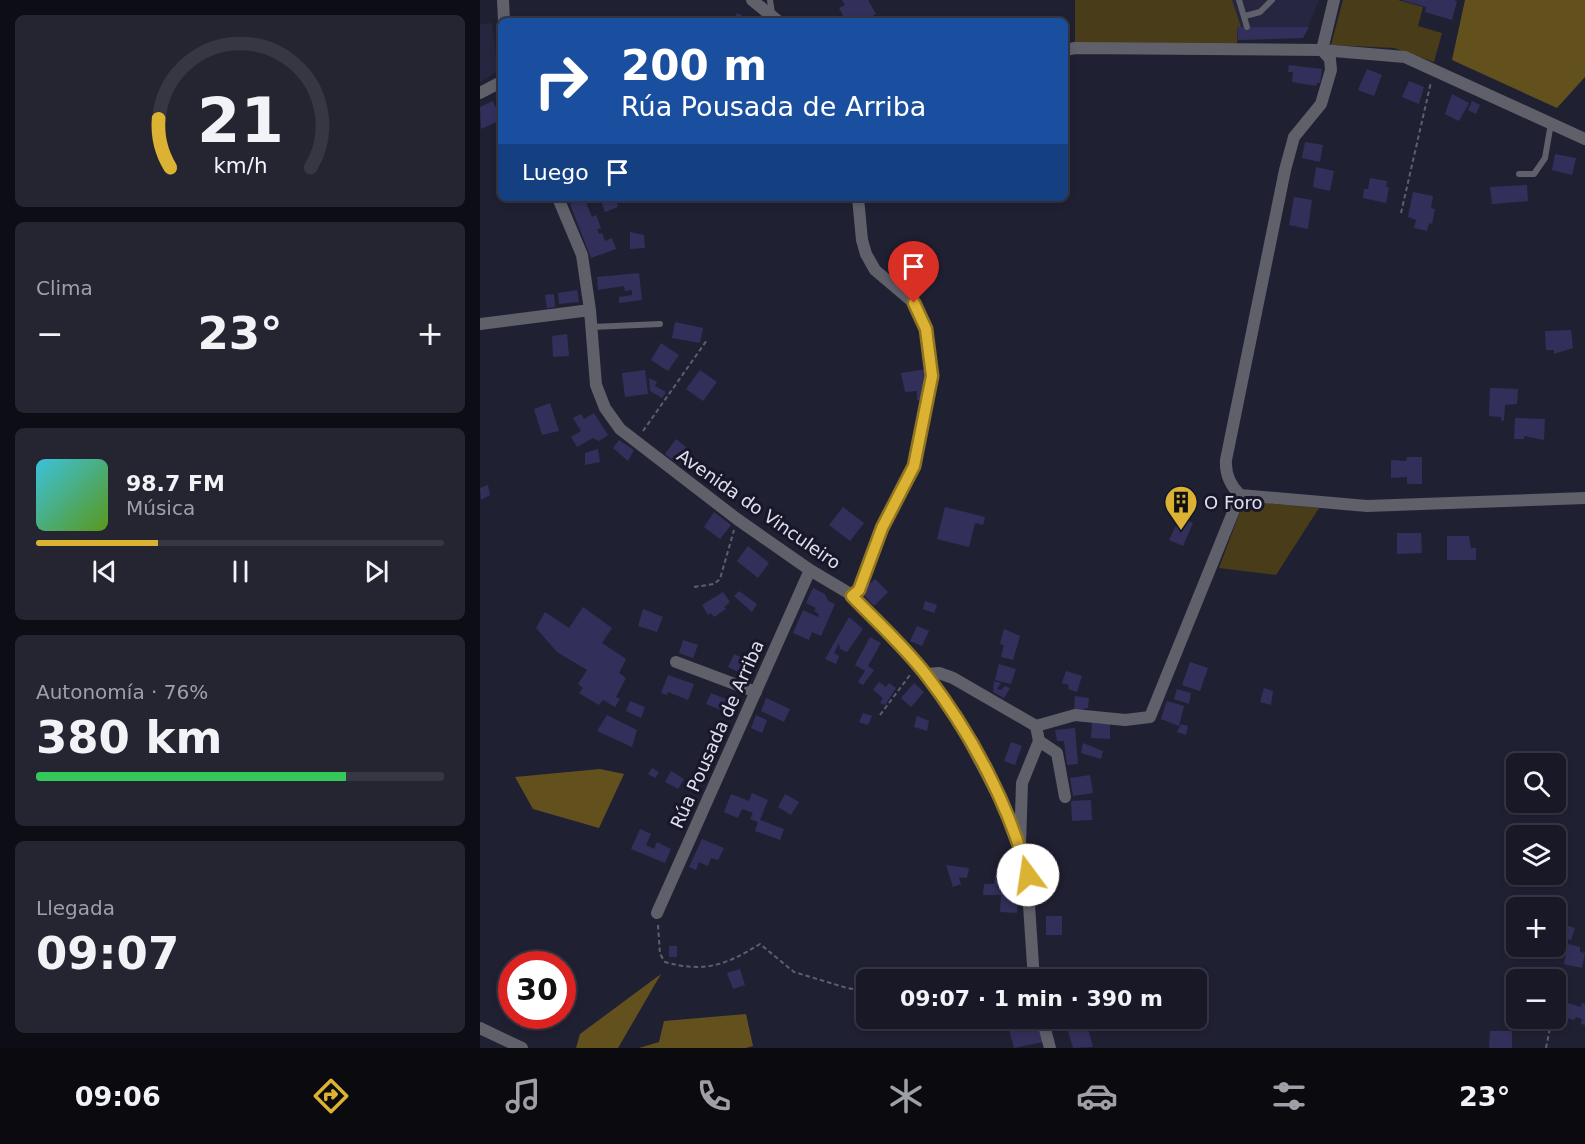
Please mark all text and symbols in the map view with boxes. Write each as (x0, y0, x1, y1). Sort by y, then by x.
text: 200 m (621, 41, 767, 90)
icon: right (522, 42, 600, 120)
text: 21 (197, 84, 283, 157)
text: Rúa Pousada de Arriba (621, 91, 926, 122)
text: km/h (213, 153, 267, 178)
icon: arrive (601, 156, 634, 189)
text: Luego (522, 160, 589, 185)
pin (888, 241, 939, 303)
icon: arrive (897, 250, 930, 283)
text: Clima (36, 276, 93, 300)
text: 23° (197, 307, 283, 360)
text: − (36, 314, 64, 353)
text: + (416, 314, 444, 353)
street label: Avenida do Vinculeiro (673, 445, 845, 573)
text: 98.7 FM (126, 471, 225, 496)
building icon: O Foro (1163, 484, 1199, 531)
place label: O Foro (1204, 492, 1263, 513)
text: Música (126, 496, 195, 520)
icon: previous (88, 555, 121, 588)
icon: pause (224, 555, 257, 588)
icon: next (360, 555, 393, 588)
street label: Rúa Pousada de Arriba (666, 637, 768, 831)
text: Autonomía · 76% (36, 680, 208, 704)
text: 380 km (36, 711, 222, 764)
map controls (1506, 753, 1566, 1029)
button: search (1506, 753, 1566, 813)
button: layers (1506, 825, 1566, 885)
position arrow (996, 843, 1060, 907)
text: Llegada (36, 896, 115, 920)
button: + (1506, 897, 1566, 957)
text: 09:07 (36, 927, 179, 980)
speed limit sign: 30 (498, 951, 576, 1029)
button: − (1506, 969, 1566, 1029)
text: 09:07 · 1 min · 390 m (900, 986, 1163, 1011)
icon: directions (310, 1075, 352, 1117)
icon: music (502, 1075, 544, 1117)
icon: phone (693, 1075, 735, 1117)
icon: climate (885, 1075, 927, 1117)
icon: car (1076, 1075, 1118, 1117)
icon: filters (1268, 1075, 1310, 1117)
text: 09:06 (75, 1081, 161, 1112)
text: 23° (1459, 1081, 1510, 1112)

